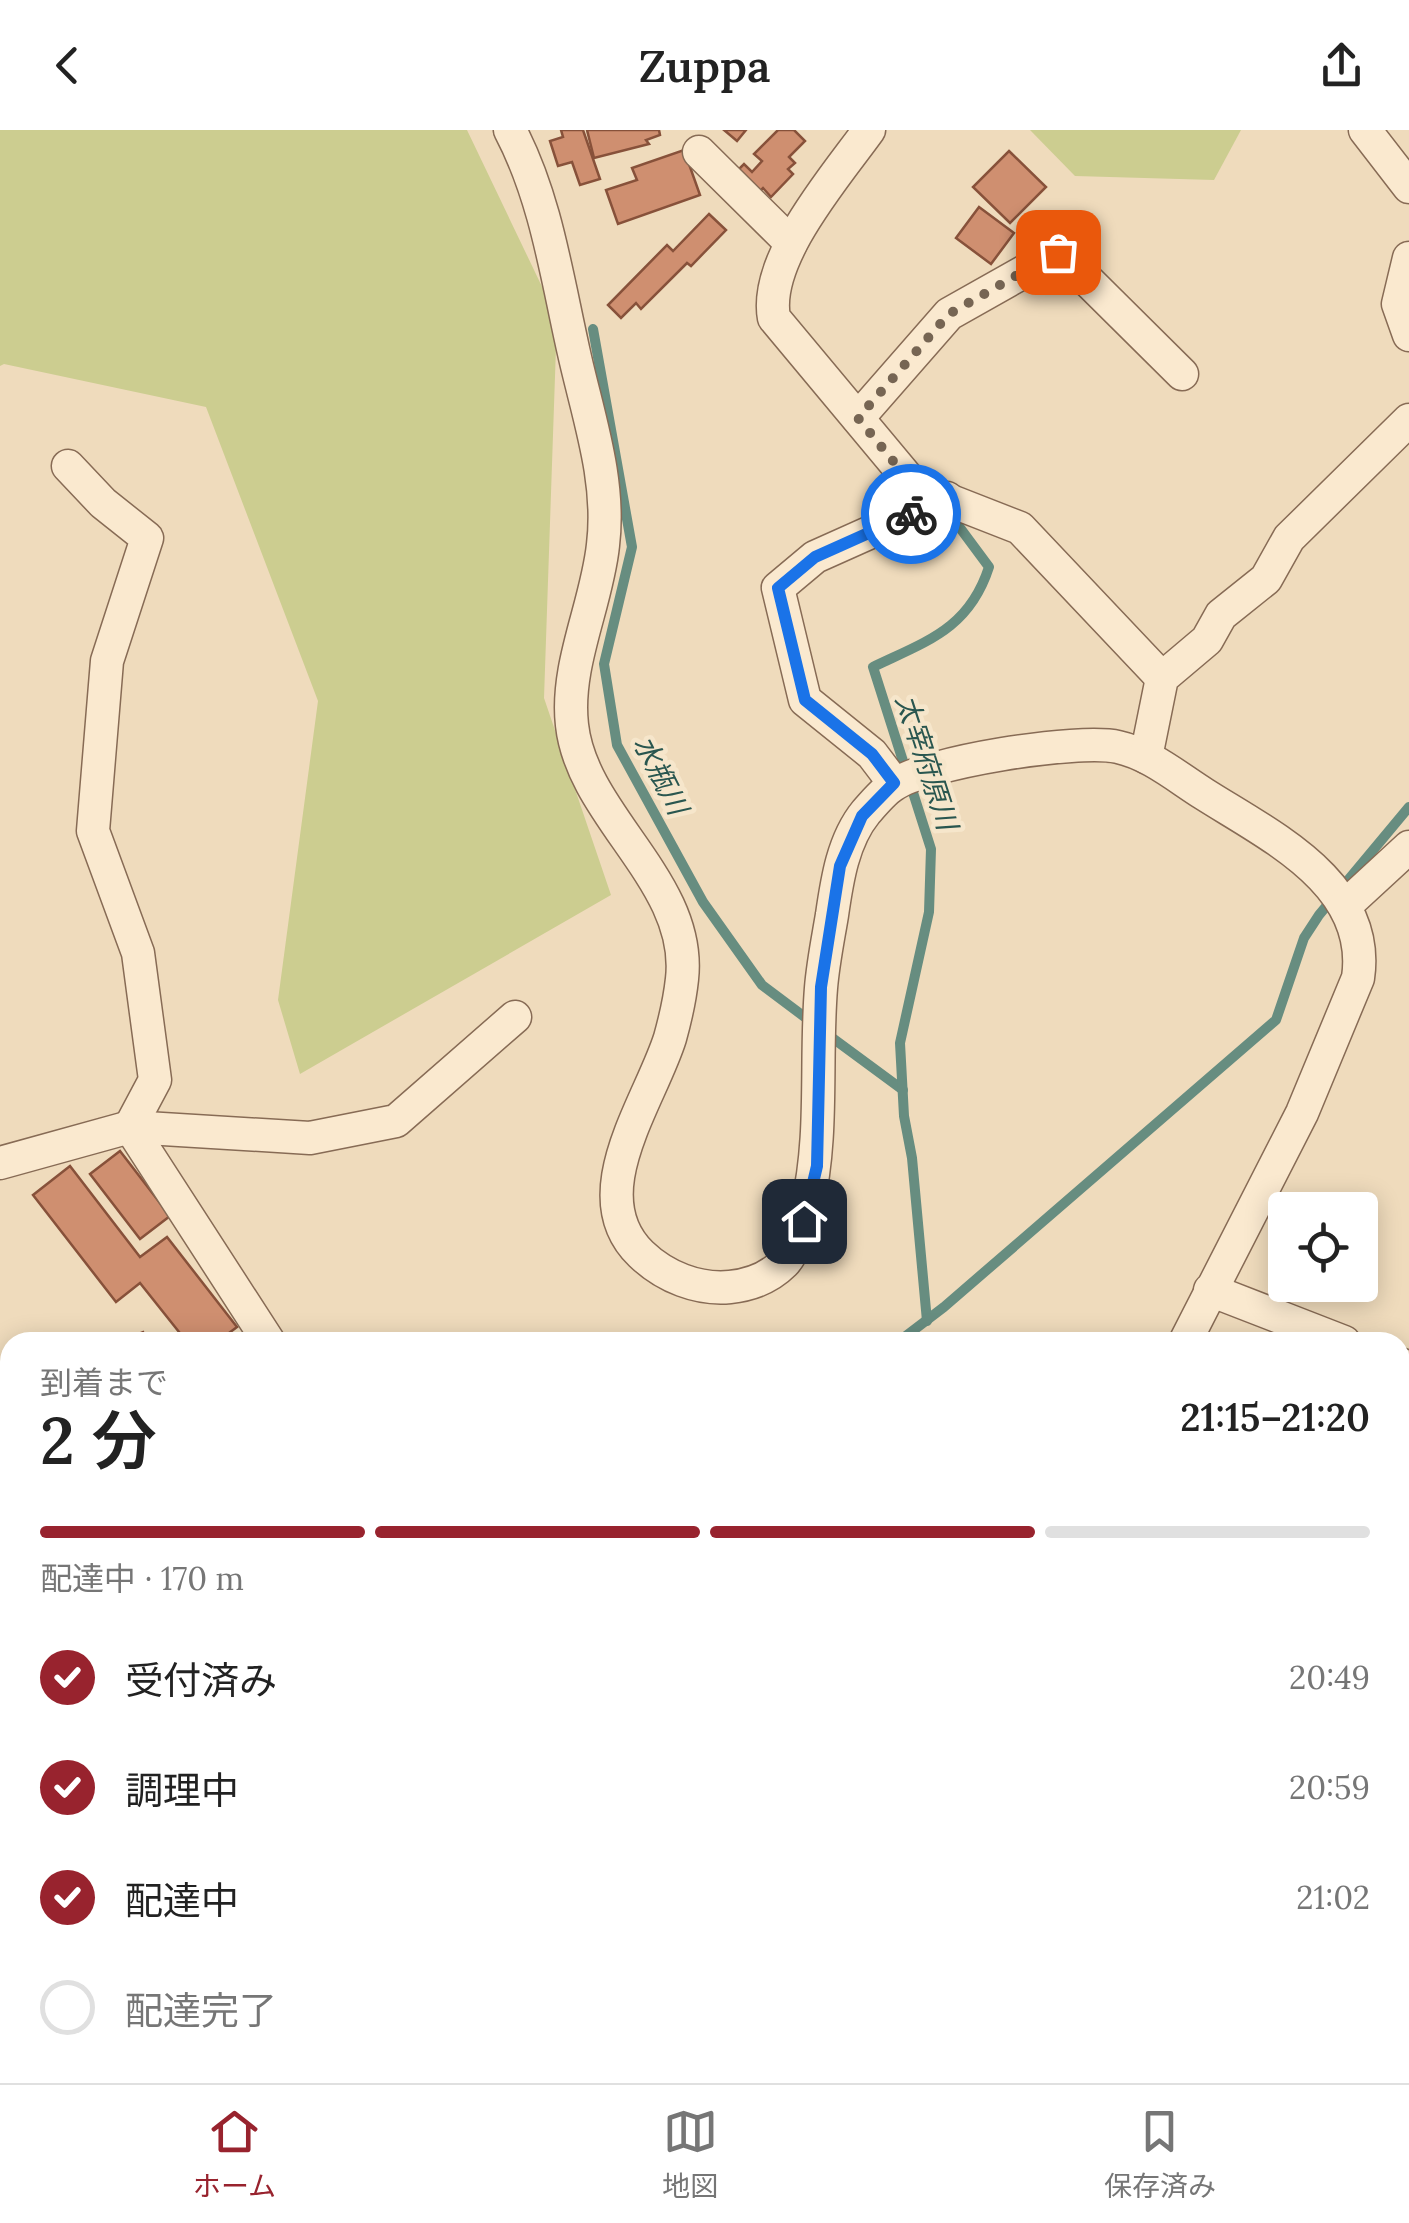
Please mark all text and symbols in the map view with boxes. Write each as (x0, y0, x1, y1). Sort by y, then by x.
text: Zuppa (639, 37, 770, 94)
icon: back (40, 38, 95, 93)
icon: share (1314, 38, 1369, 93)
pin (1016, 210, 1101, 295)
icon: bag (1031, 225, 1086, 280)
courier (861, 464, 961, 564)
icon: bike (884, 487, 939, 542)
water label: 太宰府原川 (888, 690, 967, 837)
water label: 水瓶川 (626, 729, 697, 823)
pin (762, 1179, 847, 1264)
map controls (1268, 1192, 1378, 1302)
button: locate (1268, 1192, 1378, 1302)
icon: home (777, 1194, 832, 1249)
text: 到着まで (40, 1362, 168, 1403)
text: 21:15–21:20 (1180, 1393, 1370, 1441)
text: 2 分 (40, 1399, 157, 1482)
text: 配達中 · 170 m (40, 1558, 244, 1599)
icon: check (40, 1650, 95, 1705)
text: 受付済み (125, 1656, 277, 1704)
text: 20:49 (1289, 1657, 1370, 1698)
icon: check (40, 1760, 95, 1815)
text: 調理中 (125, 1766, 239, 1814)
text: 20:59 (1289, 1767, 1370, 1808)
icon: check (40, 1870, 95, 1925)
text: 配達中 (125, 1876, 239, 1924)
text: 21:02 (1296, 1877, 1370, 1918)
text: 配達完了 (125, 1986, 277, 2034)
tab: ホーム (193, 2104, 276, 2204)
tab: 地図 (662, 2104, 718, 2204)
tab: 保存済み (1104, 2104, 1216, 2204)

